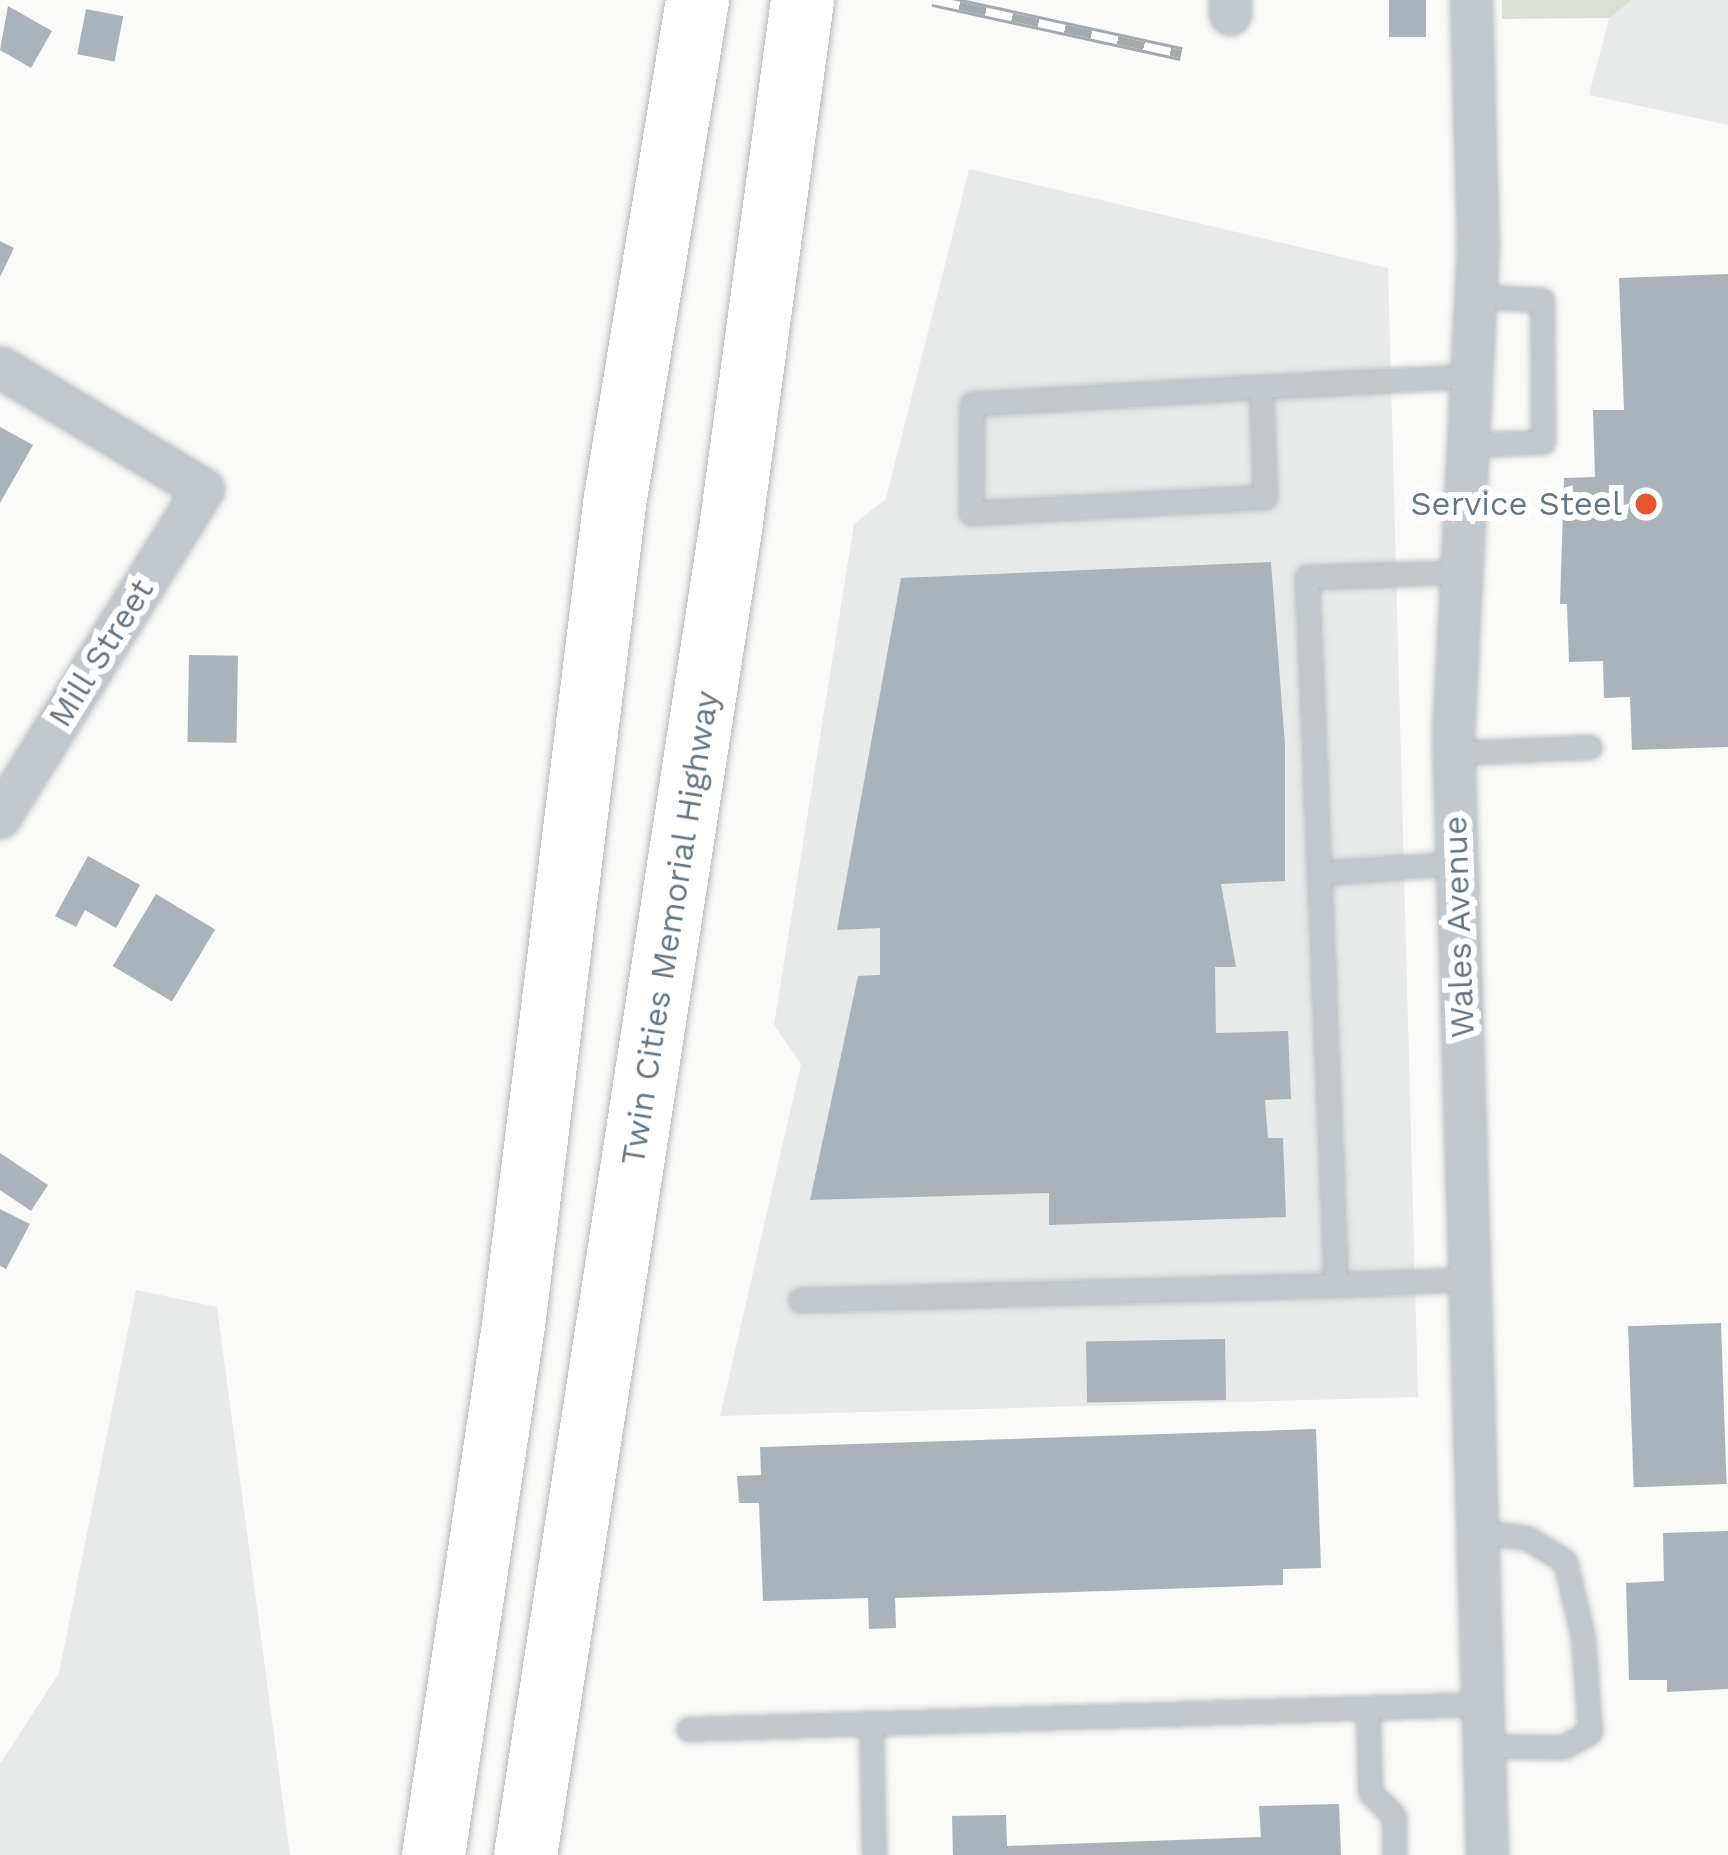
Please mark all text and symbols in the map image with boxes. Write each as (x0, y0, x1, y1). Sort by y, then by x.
place label: Service Steel (1410, 484, 1622, 524)
marker: Service Steel (1633, 491, 1659, 517)
street label: Mill Street (40, 571, 162, 735)
street label: Twin Cities Memorial Highway (613, 687, 727, 1169)
street label: Wales Avenue (1435, 815, 1483, 1039)

